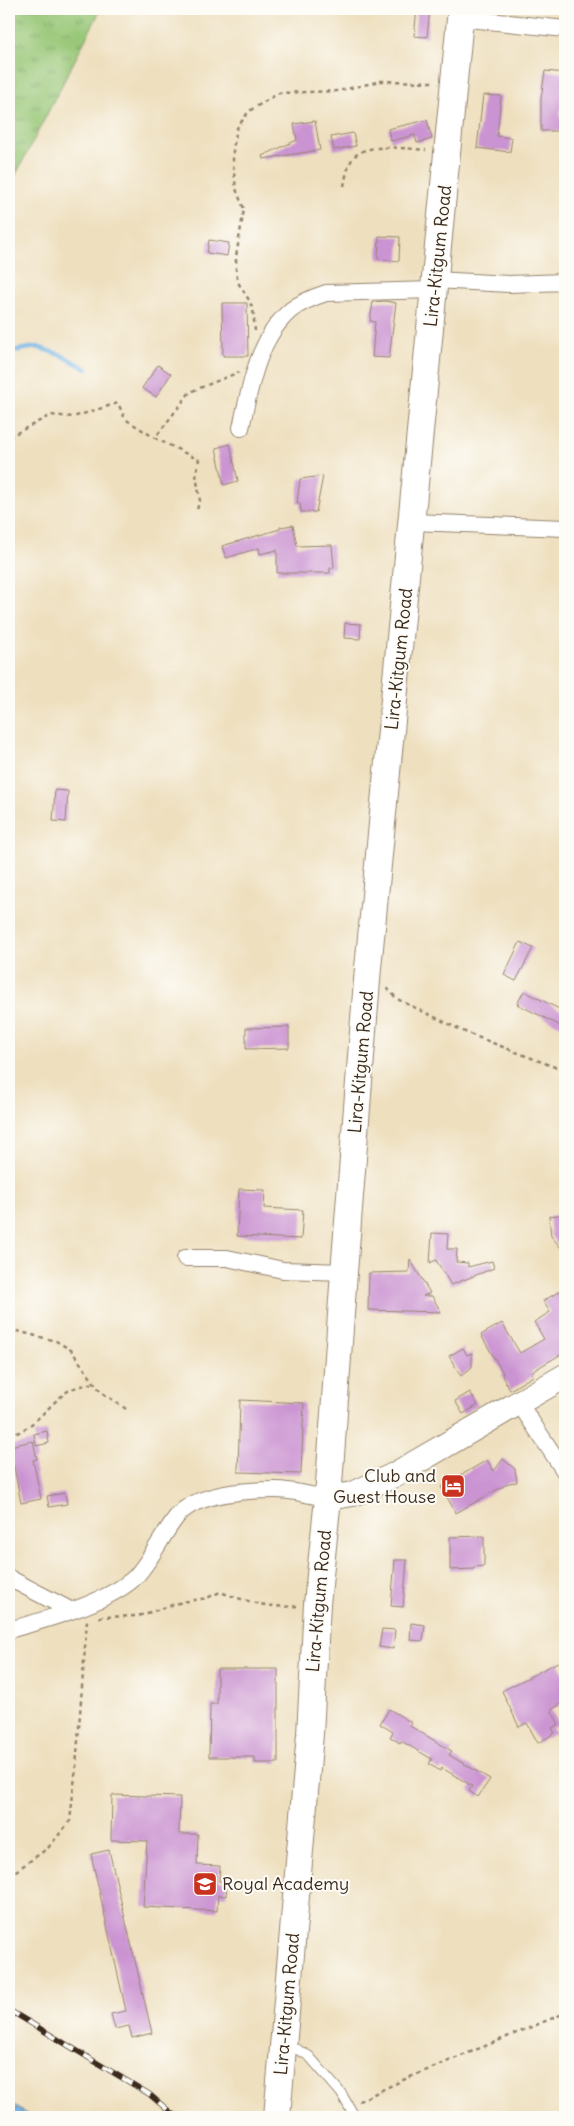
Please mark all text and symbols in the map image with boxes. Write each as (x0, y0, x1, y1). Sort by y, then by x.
street label: Lira-Kitgum Road (419, 183, 456, 328)
street label: Lira-Kitgum Road (380, 586, 417, 731)
street label: Lira-Kitgum Road (343, 989, 378, 1134)
place label: Club and Guest House (333, 1464, 436, 1508)
hotel icon: Club and Guest House (440, 1473, 466, 1499)
street label: Lira-Kitgum Road (301, 1528, 336, 1673)
school or university icon: Royal Academy (192, 1871, 218, 1897)
place label: Royal Academy (222, 1872, 349, 1895)
street label: Lira-Kitgum Road (269, 1931, 304, 2076)

